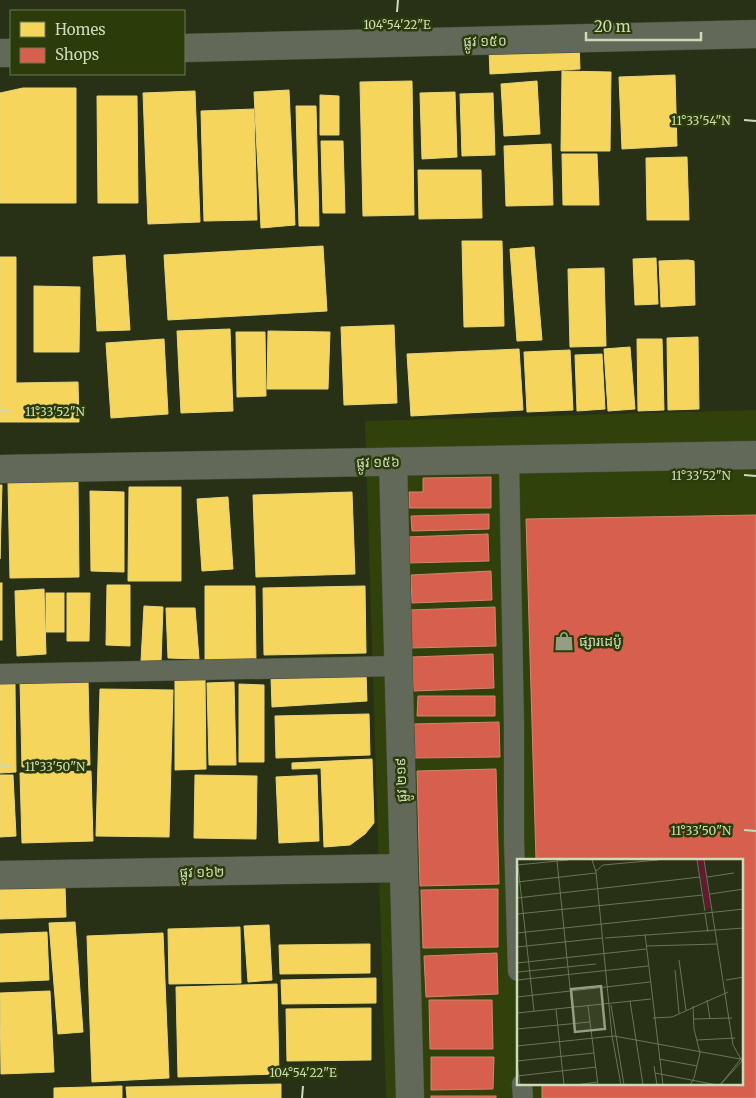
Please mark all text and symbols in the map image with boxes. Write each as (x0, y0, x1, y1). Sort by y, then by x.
legend (10, 10, 185, 75)
scale bar (586, 10, 701, 42)
text: 104°54'22"E (363, 17, 431, 32)
text: 20 m (594, 17, 631, 36)
text: Homes (55, 20, 106, 39)
street label: ផ្លូវ ១៥០ (463, 32, 507, 54)
text: Shops (55, 45, 99, 64)
text: 11°33'54"N (671, 113, 731, 128)
text: 11°33'52"N (25, 404, 86, 419)
street label: ផ្លូវ ១៥៦ (356, 453, 400, 475)
text: 11°33'52"N (671, 468, 732, 483)
shop icon: ផ្សារដេប៉ូ (553, 630, 575, 652)
place label: ផ្សារដេប៉ូ (579, 632, 622, 650)
street label: ផ្លូវ ២១៩ (391, 757, 414, 803)
text: 11°33'50"N (25, 759, 86, 774)
text: 11°33'50"N (671, 823, 732, 838)
inset map (517, 859, 744, 1086)
street label: ផ្លូវ ១៦២ (179, 863, 225, 885)
text: 104°54'22"E (269, 1065, 337, 1080)

